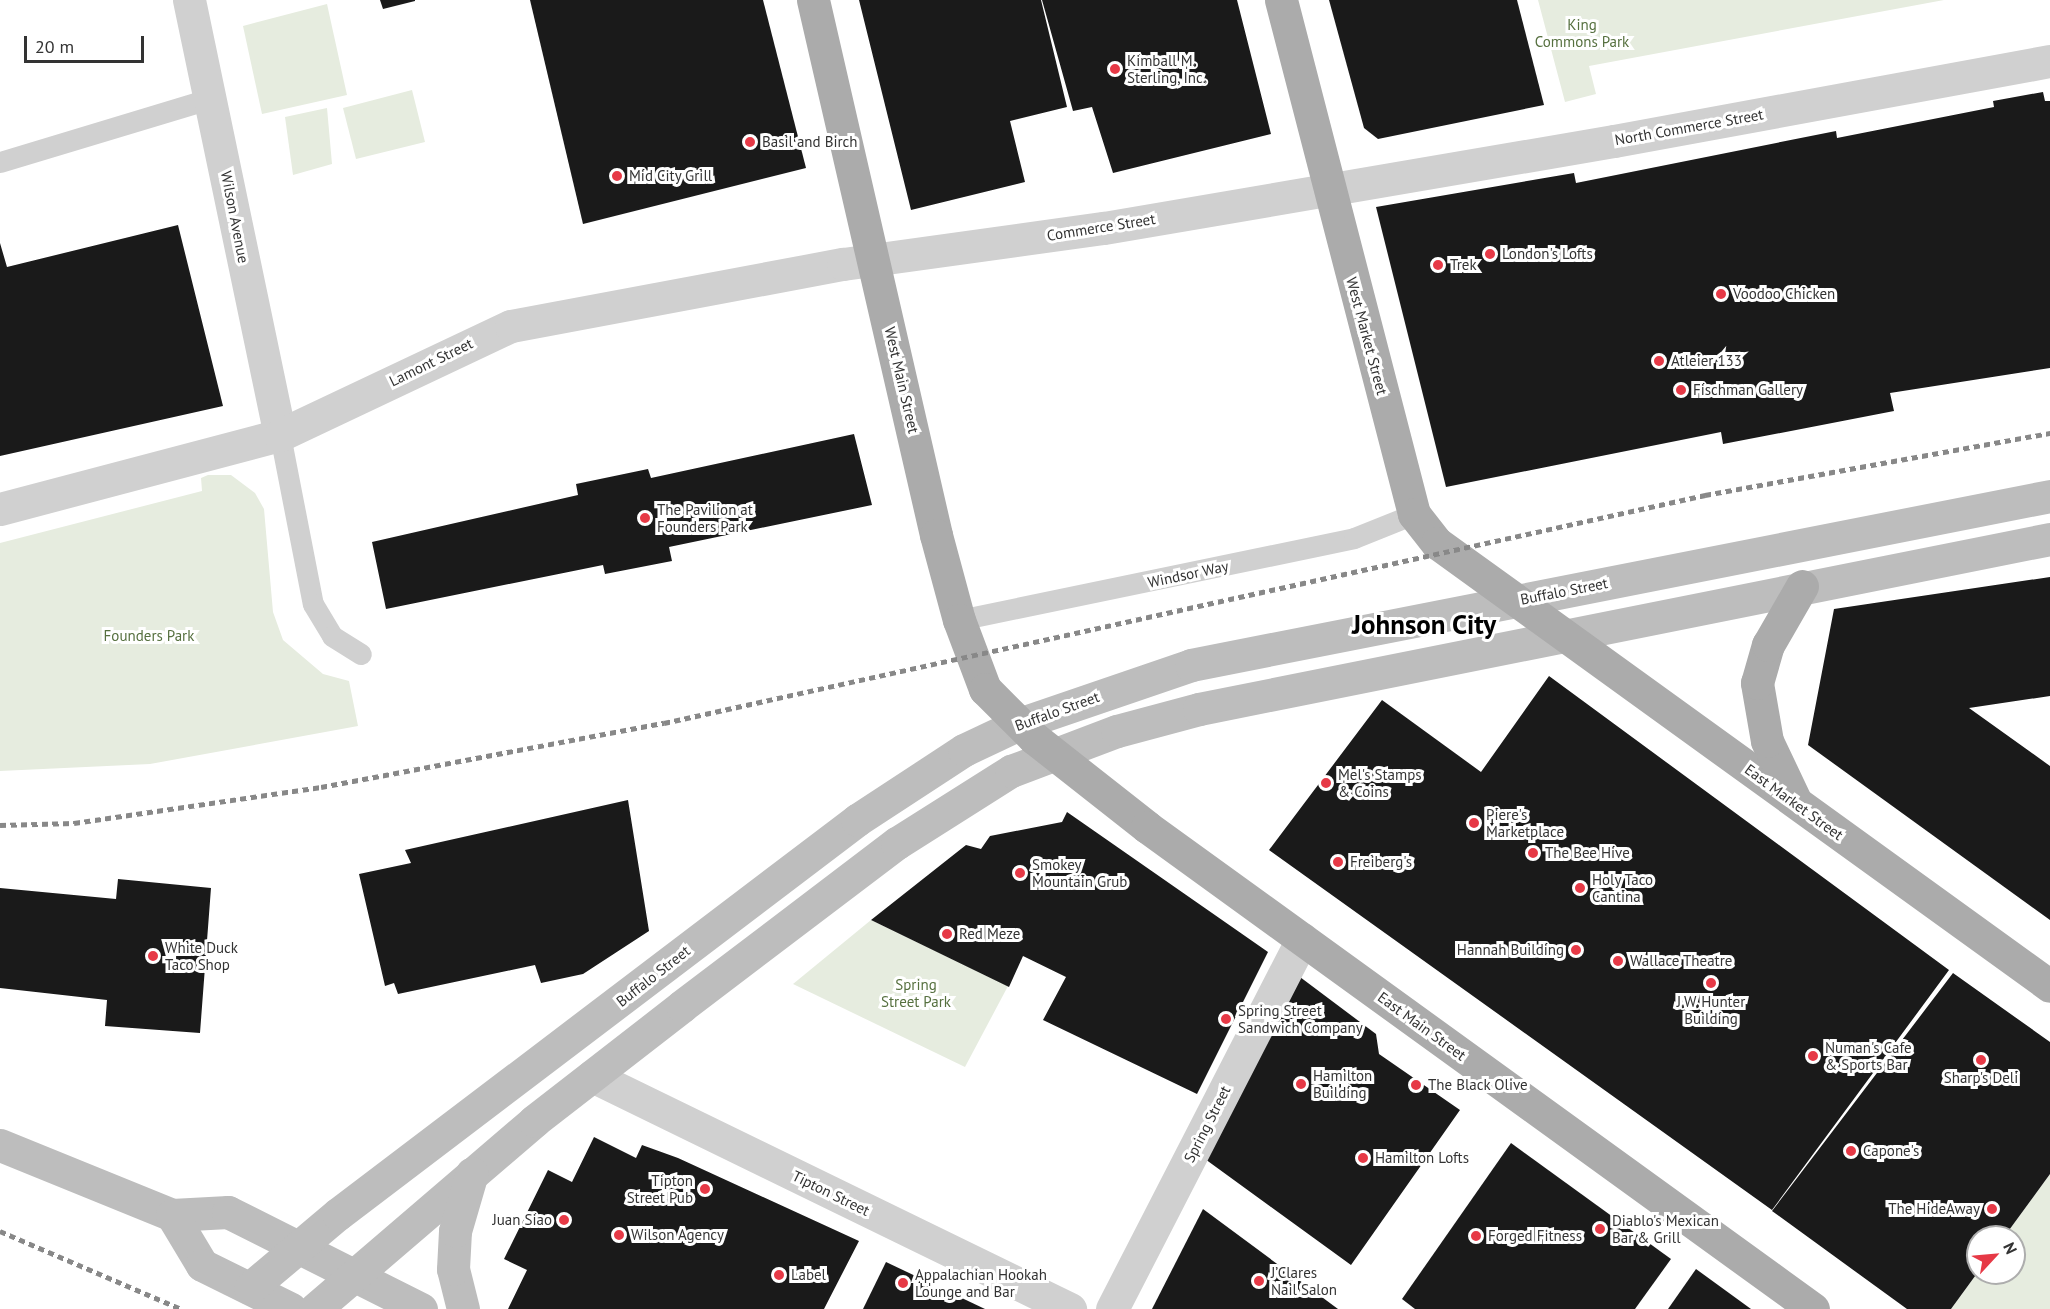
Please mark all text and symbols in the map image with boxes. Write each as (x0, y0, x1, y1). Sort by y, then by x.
park label: King Commons Park (1535, 15, 1629, 50)
scale bar (27, 24, 147, 62)
text: 20 m (35, 35, 74, 58)
place label: Kimball M. Sterling, Inc. (1127, 51, 1207, 86)
marker: Kimball M. Sterling, Inc. (1108, 62, 1122, 76)
street label: North Commerce Street (1613, 105, 1765, 149)
place label: Basil and Birch (762, 133, 857, 151)
marker: Basil and Birch (743, 135, 757, 149)
place label: Mid City Grill (629, 167, 713, 185)
street label: Wilson Avenue (217, 169, 253, 265)
marker: Mid City Grill (610, 169, 624, 183)
street label: Commerce Street (1046, 210, 1156, 244)
place label: London's Lofts (1502, 245, 1593, 263)
marker: London's Lofts (1483, 247, 1497, 261)
place label: Trek (1450, 256, 1477, 274)
marker: Trek (1431, 258, 1445, 272)
street label: West Market Street (1343, 275, 1391, 397)
place label: Voodoo Chicken (1733, 285, 1835, 303)
marker: Voodoo Chicken (1714, 287, 1728, 301)
street label: West Main Street (881, 325, 923, 435)
street label: Lamont Street (386, 334, 476, 390)
place label: Atleier 133 (1671, 352, 1742, 370)
marker: Atleier 133 (1652, 354, 1666, 368)
place label: Fischman Gallery (1693, 381, 1803, 399)
marker: Fischman Gallery (1674, 383, 1688, 397)
place label: The Pavilion at Founders Park (657, 500, 753, 535)
marker: The Pavilion at Founders Park (638, 511, 652, 525)
street label: Windsor Way (1146, 557, 1230, 591)
street label: Buffalo Street (1519, 574, 1609, 608)
district label: Johnson City (1352, 609, 1496, 641)
park label: Founders Park (104, 627, 194, 645)
street label: Buffalo Street (1012, 687, 1102, 735)
street label: East Market Street (1741, 760, 1847, 844)
place label: Mel's Stamps & Coins (1338, 765, 1422, 800)
marker: Mel's Stamps & Coins (1319, 776, 1333, 790)
place label: Piere's Marketplace (1486, 805, 1564, 840)
marker: Piere's Marketplace (1467, 816, 1481, 830)
place label: The Bee Hive (1545, 844, 1630, 862)
marker: The Bee Hive (1526, 846, 1540, 860)
place label: Freiberg's (1350, 853, 1412, 871)
place label: Smokey Mountain Grub (1032, 855, 1127, 890)
marker: Freiberg's (1331, 855, 1345, 869)
marker: Smokey Mountain Grub (1013, 866, 1027, 880)
place label: Holy Taco Cantina (1592, 870, 1654, 905)
marker: Holy Taco Cantina (1573, 881, 1587, 895)
place label: Red Meze (959, 925, 1020, 943)
marker: Red Meze (940, 927, 954, 941)
place label: White Duck Taco Shop (165, 938, 238, 973)
place label: Hannah Building (1457, 941, 1564, 959)
street label: Buffalo Street (613, 942, 693, 1010)
marker: Hannah Building (1569, 943, 1583, 957)
marker: White Duck Taco Shop (146, 949, 160, 963)
place label: Wallace Theatre (1630, 952, 1733, 970)
marker: Wallace Theatre (1611, 954, 1625, 968)
park label: Spring Street Park (881, 975, 951, 1010)
marker: J.W. Hunter Building (1704, 976, 1718, 990)
street label: East Main Street (1374, 988, 1470, 1064)
place label: J.W. Hunter Building (1676, 992, 1746, 1027)
place label: Spring Street Sandwich Company (1238, 1001, 1363, 1036)
marker: Spring Street Sandwich Company (1219, 1012, 1233, 1026)
place label: Numan's Cafe & Sports Bar (1825, 1038, 1912, 1073)
marker: Numan's Cafe & Sports Bar (1806, 1049, 1820, 1063)
marker: Sharp's Deli (1974, 1053, 1988, 1067)
place label: Hamilton Building (1313, 1066, 1372, 1101)
place label: Sharp's Deli (1944, 1069, 2018, 1087)
place label: The Black Olive (1428, 1076, 1528, 1094)
marker: Hamilton Building (1294, 1077, 1308, 1091)
marker: The Black Olive (1409, 1078, 1423, 1092)
street label: Spring Street (1180, 1083, 1234, 1165)
place label: Capone's (1863, 1142, 1919, 1160)
marker: Capone's (1844, 1144, 1858, 1158)
place label: Hamilton Lofts (1375, 1149, 1469, 1167)
marker: Hamilton Lofts (1356, 1151, 1370, 1165)
street label: Tipton Street (789, 1167, 873, 1219)
place label: Tipton Street Pub (627, 1171, 693, 1206)
marker: Tipton Street Pub (698, 1182, 712, 1196)
place label: The HideAway (1888, 1200, 1980, 1218)
marker: The HideAway (1985, 1202, 1999, 1216)
place label: Juan Siao (492, 1211, 552, 1229)
place label: Diablo's Mexican Bar & Grill (1612, 1211, 1719, 1246)
marker: Juan Siao (557, 1213, 571, 1227)
marker: Diablo's Mexican Bar & Grill (1593, 1222, 1607, 1236)
north arrow (1966, 1225, 2026, 1285)
place label: Wilson Agency (631, 1226, 724, 1244)
place label: Forged Fitness (1488, 1227, 1582, 1245)
marker: Wilson Agency (612, 1228, 626, 1242)
marker: Forged Fitness (1469, 1229, 1483, 1243)
text: N (1999, 1239, 2022, 1257)
place label: J’Clares Nail Salon (1271, 1263, 1337, 1298)
place label: Appalachian Hookah Lounge and Bar (915, 1265, 1047, 1300)
place label: Label (791, 1266, 826, 1284)
marker: Label (772, 1268, 786, 1282)
marker: J’Clares Nail Salon (1252, 1274, 1266, 1288)
marker: Appalachian Hookah Lounge and Bar (896, 1276, 910, 1290)

